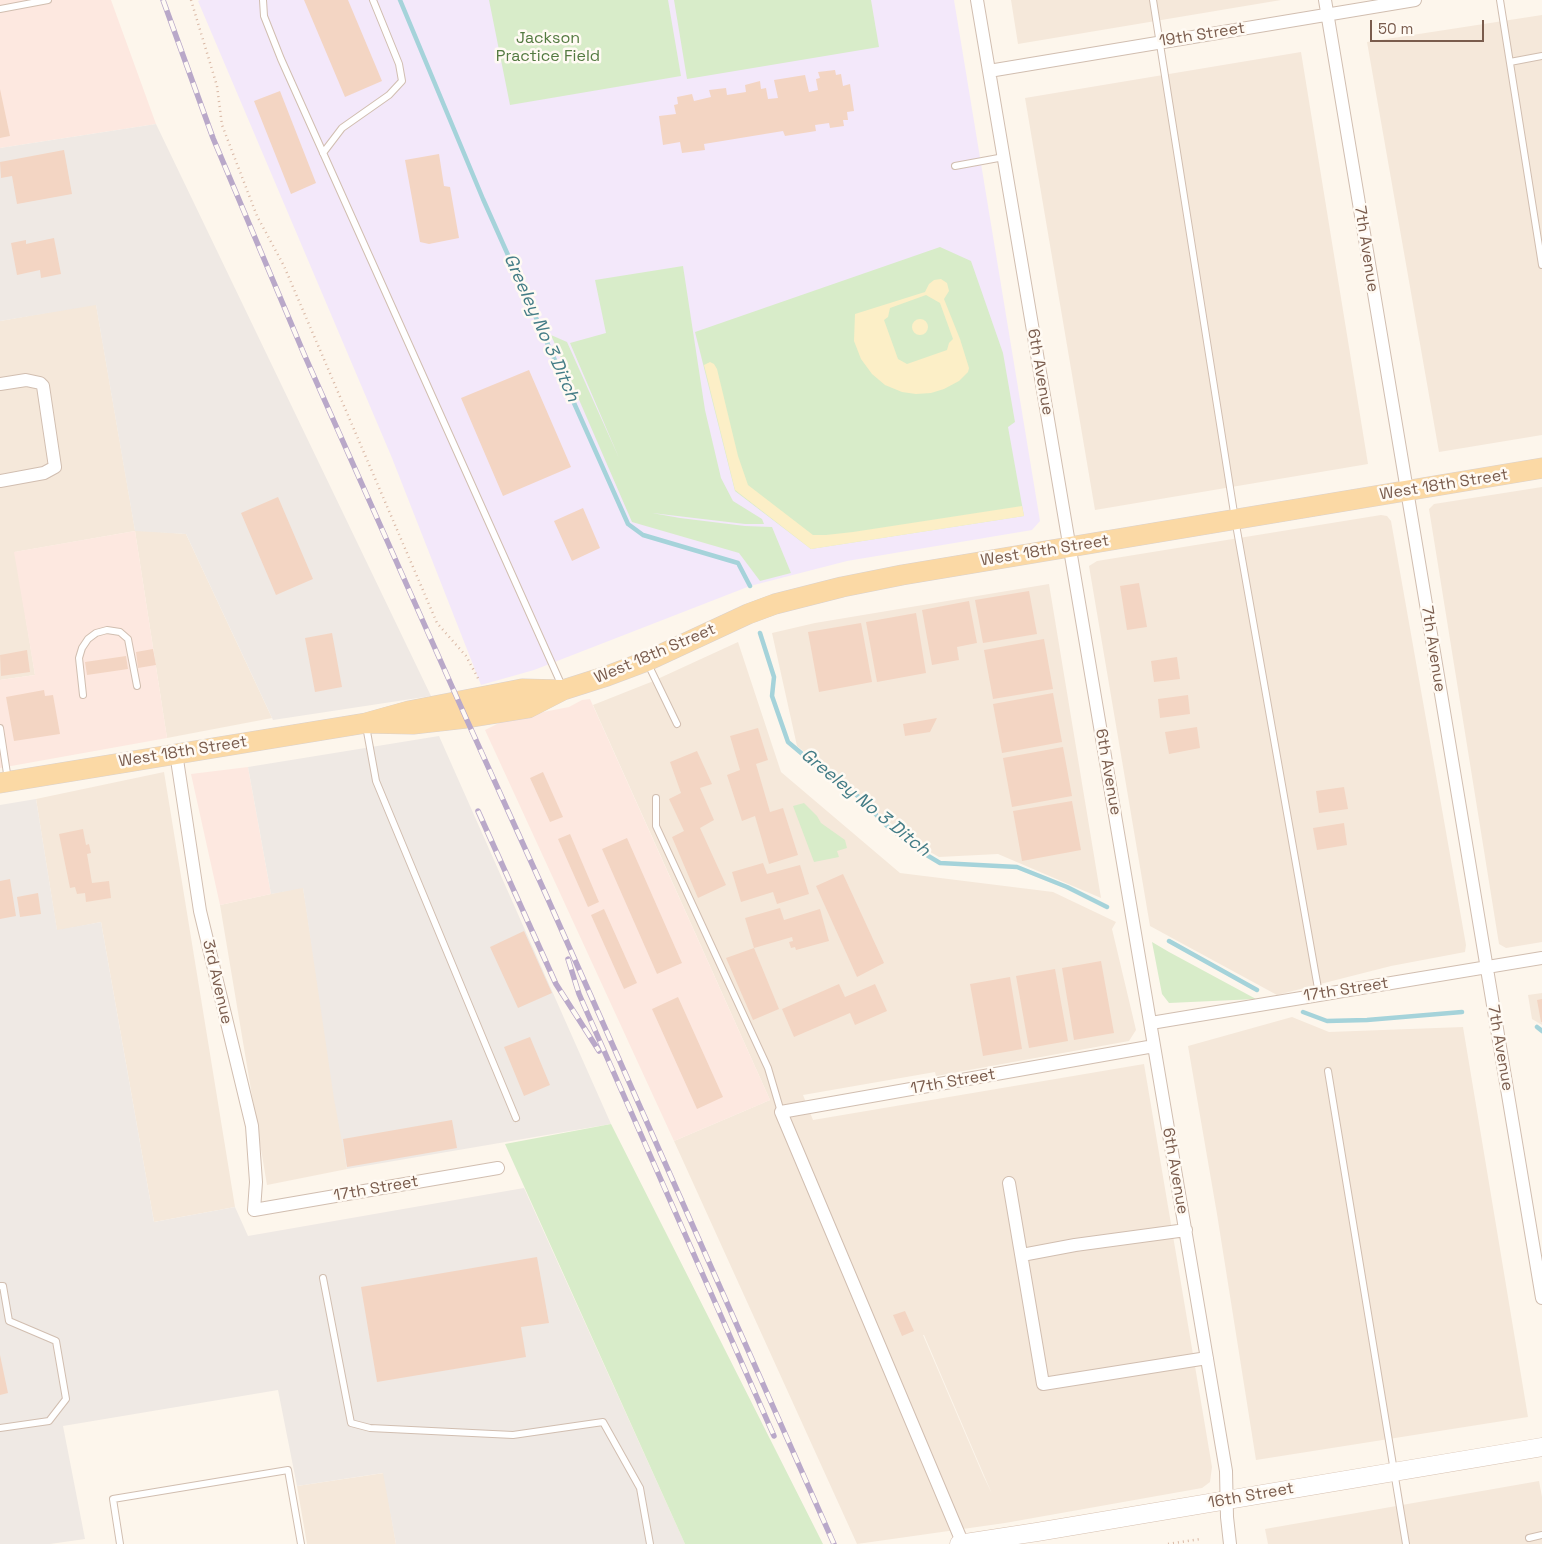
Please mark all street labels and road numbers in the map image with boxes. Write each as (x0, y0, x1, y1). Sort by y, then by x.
street label: 19th Street (1158, 19, 1246, 51)
street label: 7th Avenue (1350, 205, 1382, 293)
street label: 6th Avenue (1023, 327, 1057, 417)
street label: West 18th Street (1378, 465, 1510, 505)
street label: West 18th Street (979, 531, 1111, 571)
street label: 7th Avenue (1417, 605, 1449, 693)
street label: West 18th Street (592, 620, 718, 688)
street label: 6th Avenue (1091, 727, 1125, 817)
street label: West 18th Street (117, 732, 249, 772)
street label: 3rd Avenue (198, 938, 236, 1026)
street label: 17th Street (1302, 974, 1390, 1006)
street label: 7th Avenue (1483, 1004, 1517, 1092)
street label: 17th Street (909, 1065, 997, 1099)
street label: 6th Avenue (1158, 1126, 1192, 1216)
street label: 17th Street (332, 1172, 420, 1206)
street label: 16th Street (1207, 1479, 1295, 1513)

